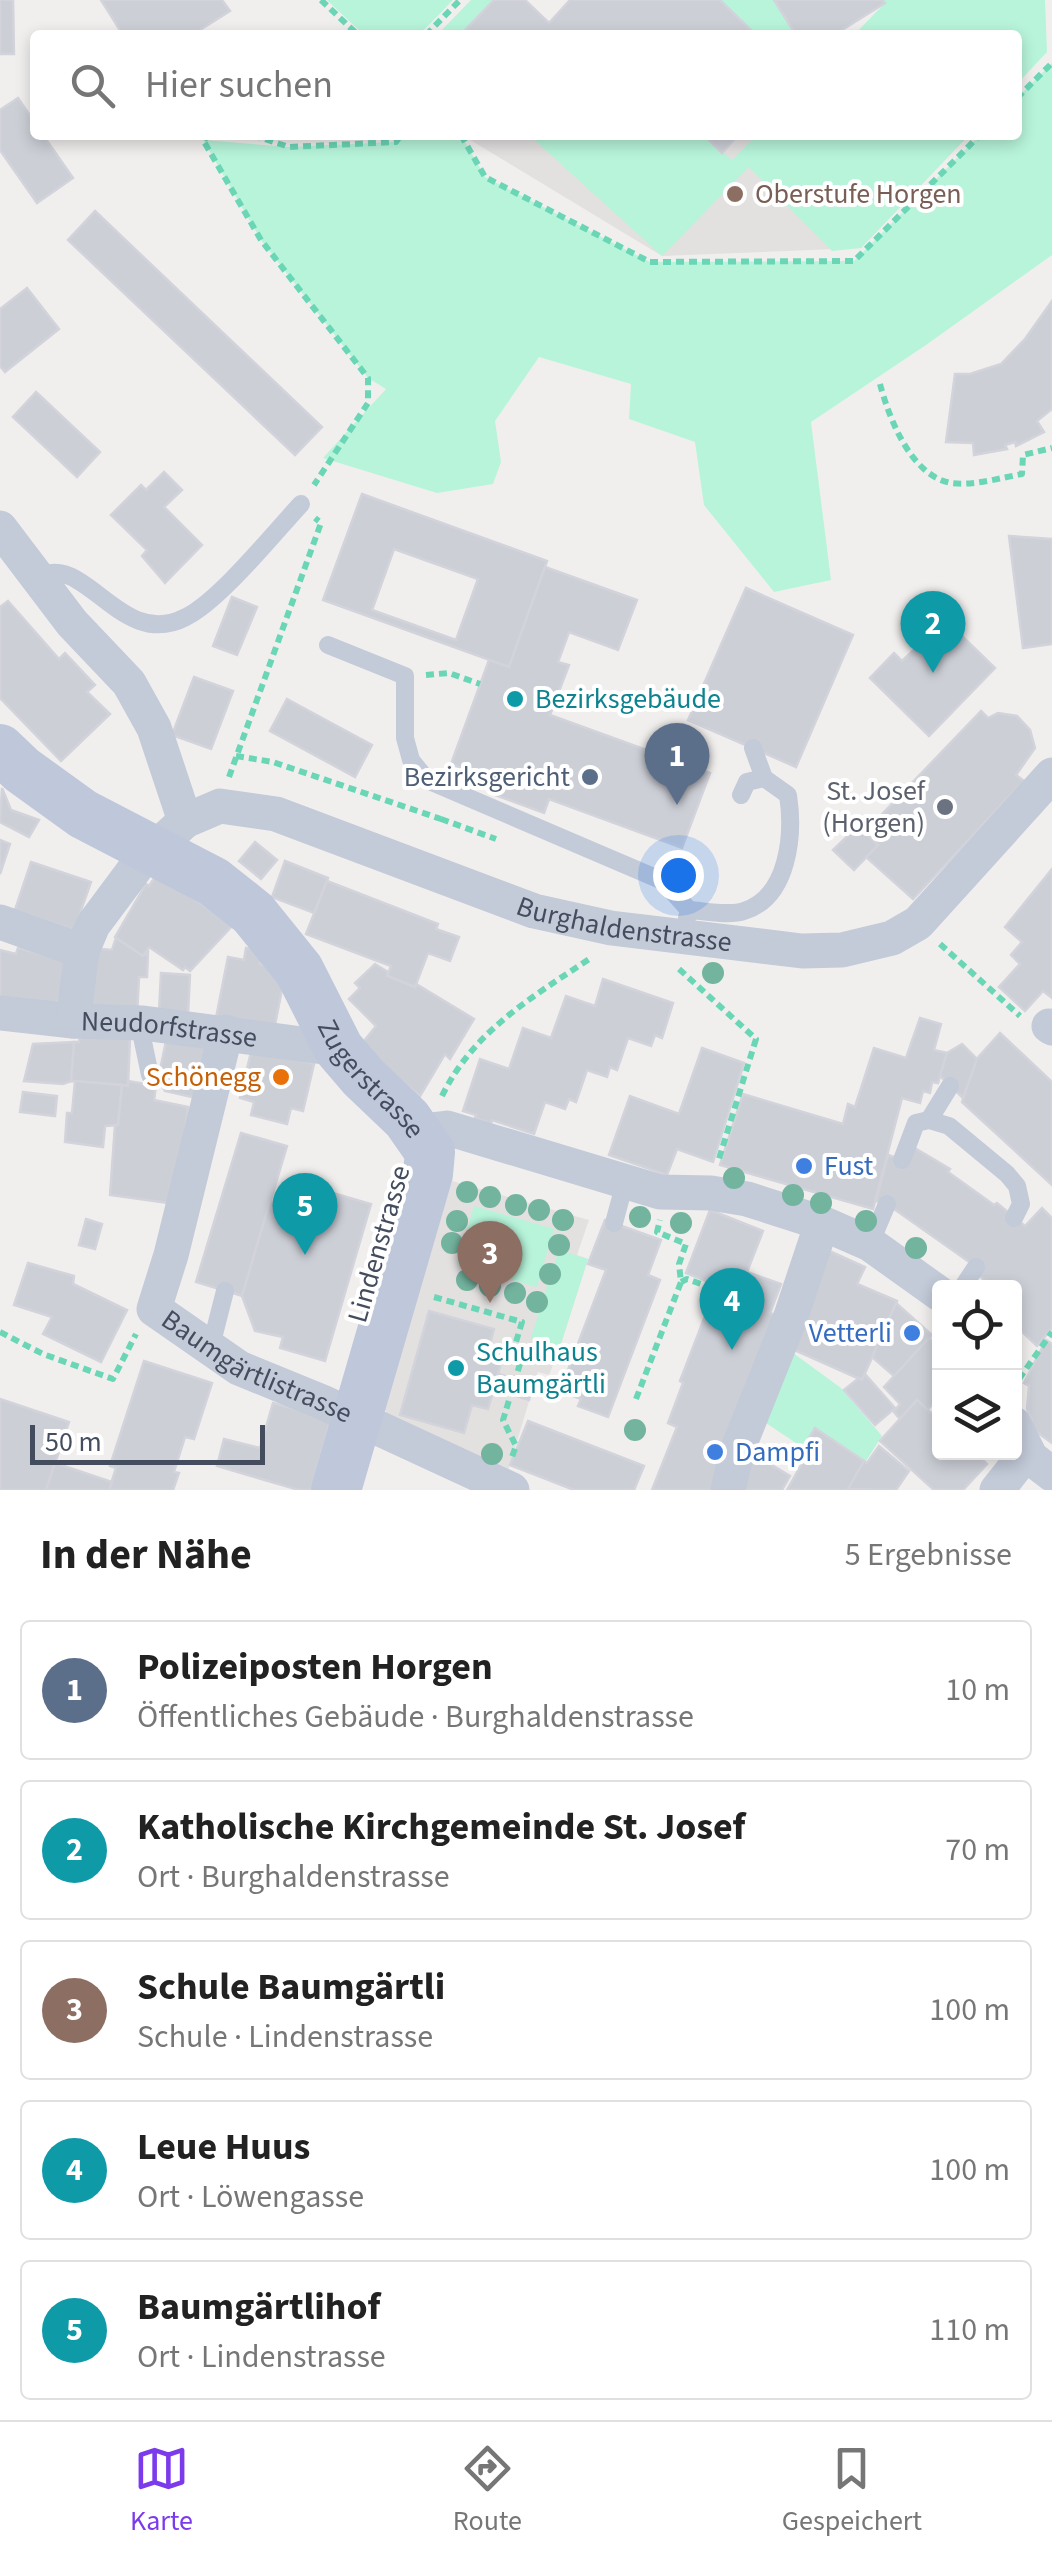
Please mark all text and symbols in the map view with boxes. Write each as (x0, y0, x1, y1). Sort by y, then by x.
search box (30, 30, 1022, 140)
icon: search (65, 58, 120, 113)
text: Hier suchen (145, 58, 333, 112)
place label: Oberstufe Horgen (755, 174, 962, 214)
marker: Oberstufe Horgen (724, 183, 746, 205)
pin: 2 (900, 590, 966, 673)
place label: Bezirksgebäude (535, 679, 721, 719)
marker: Bezirksgebäude (504, 688, 526, 710)
pin: 1 (644, 722, 710, 805)
place label: Bezirksgericht (404, 757, 571, 797)
marker: Bezirksgericht (579, 766, 601, 788)
place label: St. Josef (Horgen) (822, 771, 926, 843)
marker: St. Josef (Horgen) (934, 796, 956, 818)
your location (653, 850, 704, 901)
street label: Burghaldenstrasse (511, 886, 734, 962)
street label: Neudorfstrasse (80, 1001, 260, 1058)
street label: Zugerstrasse (307, 1012, 435, 1146)
place label: Schönegg (146, 1057, 261, 1097)
marker: Schönegg (270, 1066, 292, 1088)
place label: Fust (824, 1146, 874, 1186)
marker: Fust (793, 1155, 815, 1177)
street label: Lindenstrasse (337, 1161, 421, 1327)
pin: 5 (272, 1172, 338, 1255)
pin: 3 (458, 1220, 522, 1303)
pin: 4 (700, 1268, 764, 1350)
map controls (932, 1280, 1022, 1460)
button: locate (932, 1280, 1022, 1370)
street label: Baumgärtlistrasse (153, 1300, 359, 1433)
place label: Vetterli (809, 1313, 892, 1353)
marker: Vetterli (901, 1322, 923, 1344)
place label: Schulhaus Baumgärtli (476, 1332, 606, 1404)
marker: Schulhaus Baumgärtli (445, 1357, 467, 1379)
button: layers (932, 1370, 1022, 1460)
scale bar (30, 1420, 265, 1464)
text: 50 m (45, 1422, 102, 1462)
place label: Dampfi (735, 1432, 820, 1472)
marker: Dampfi (704, 1441, 726, 1463)
text: In der Nähe (40, 1525, 252, 1585)
text: 5 Ergebnisse (845, 1532, 1012, 1578)
text: Polizeiposten Horgen (137, 1640, 493, 1694)
text: 1 (66, 1667, 83, 1713)
text: 10 m (945, 1667, 1010, 1713)
text: Öffentliches Gebäude · Burghaldenstrasse (137, 1694, 694, 1740)
text: Katholische Kirchgemeinde St. Josef (137, 1800, 746, 1854)
text: 2 (66, 1827, 83, 1873)
text: 70 m (945, 1827, 1010, 1873)
text: Ort · Burghaldenstrasse (137, 1854, 450, 1900)
text: Schule Baumgärtli (137, 1960, 445, 2014)
text: 3 (66, 1987, 83, 2033)
text: 100 m (929, 1987, 1010, 2033)
text: Schule · Lindenstrasse (137, 2014, 433, 2060)
text: Leue Huus (137, 2120, 310, 2174)
text: 4 (66, 2147, 83, 2193)
text: 100 m (929, 2147, 1010, 2193)
text: Ort · Löwengasse (137, 2174, 364, 2220)
text: Baumgärtlihof (137, 2280, 380, 2334)
text: 5 (66, 2307, 83, 2353)
text: 110 m (929, 2307, 1010, 2353)
text: Ort · Lindenstrasse (137, 2334, 386, 2380)
tab: Karte (130, 2441, 193, 2541)
tab: Route (453, 2441, 522, 2541)
tab: Gespeichert (782, 2441, 922, 2541)

